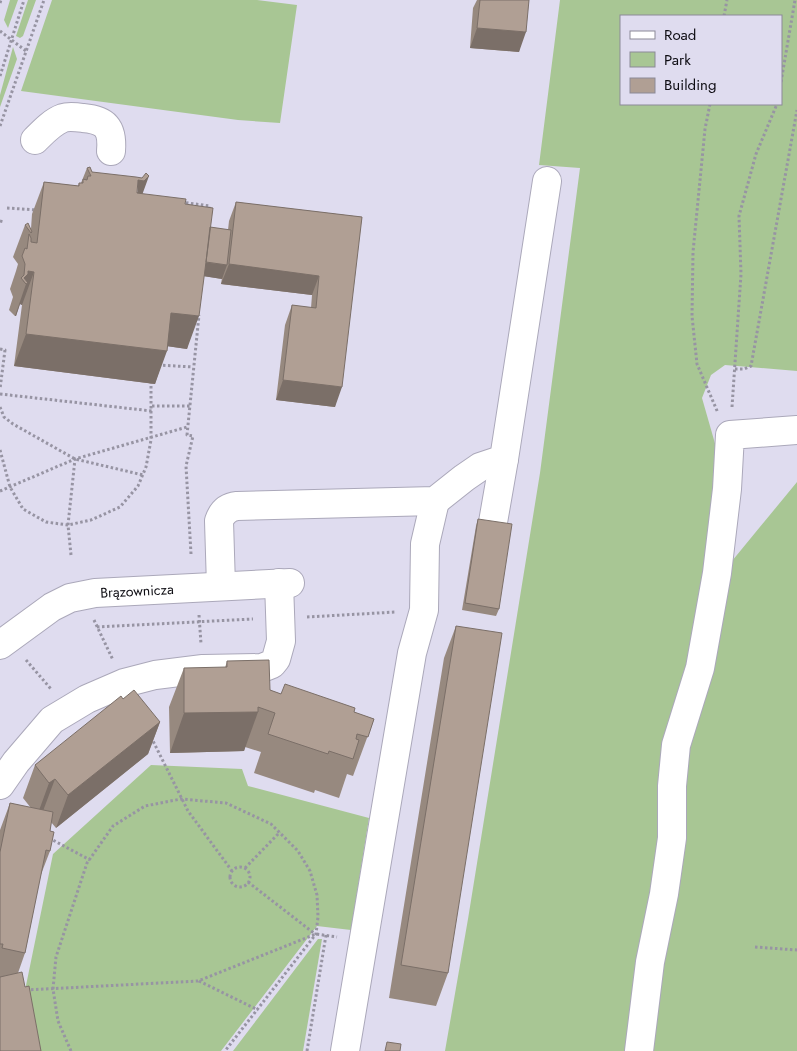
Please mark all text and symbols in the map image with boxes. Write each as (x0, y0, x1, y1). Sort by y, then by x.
legend (620, 15, 782, 105)
text: Road (664, 24, 696, 46)
text: Park (664, 49, 691, 71)
text: Building (664, 74, 716, 96)
street label: Brązownicza (100, 579, 174, 603)

